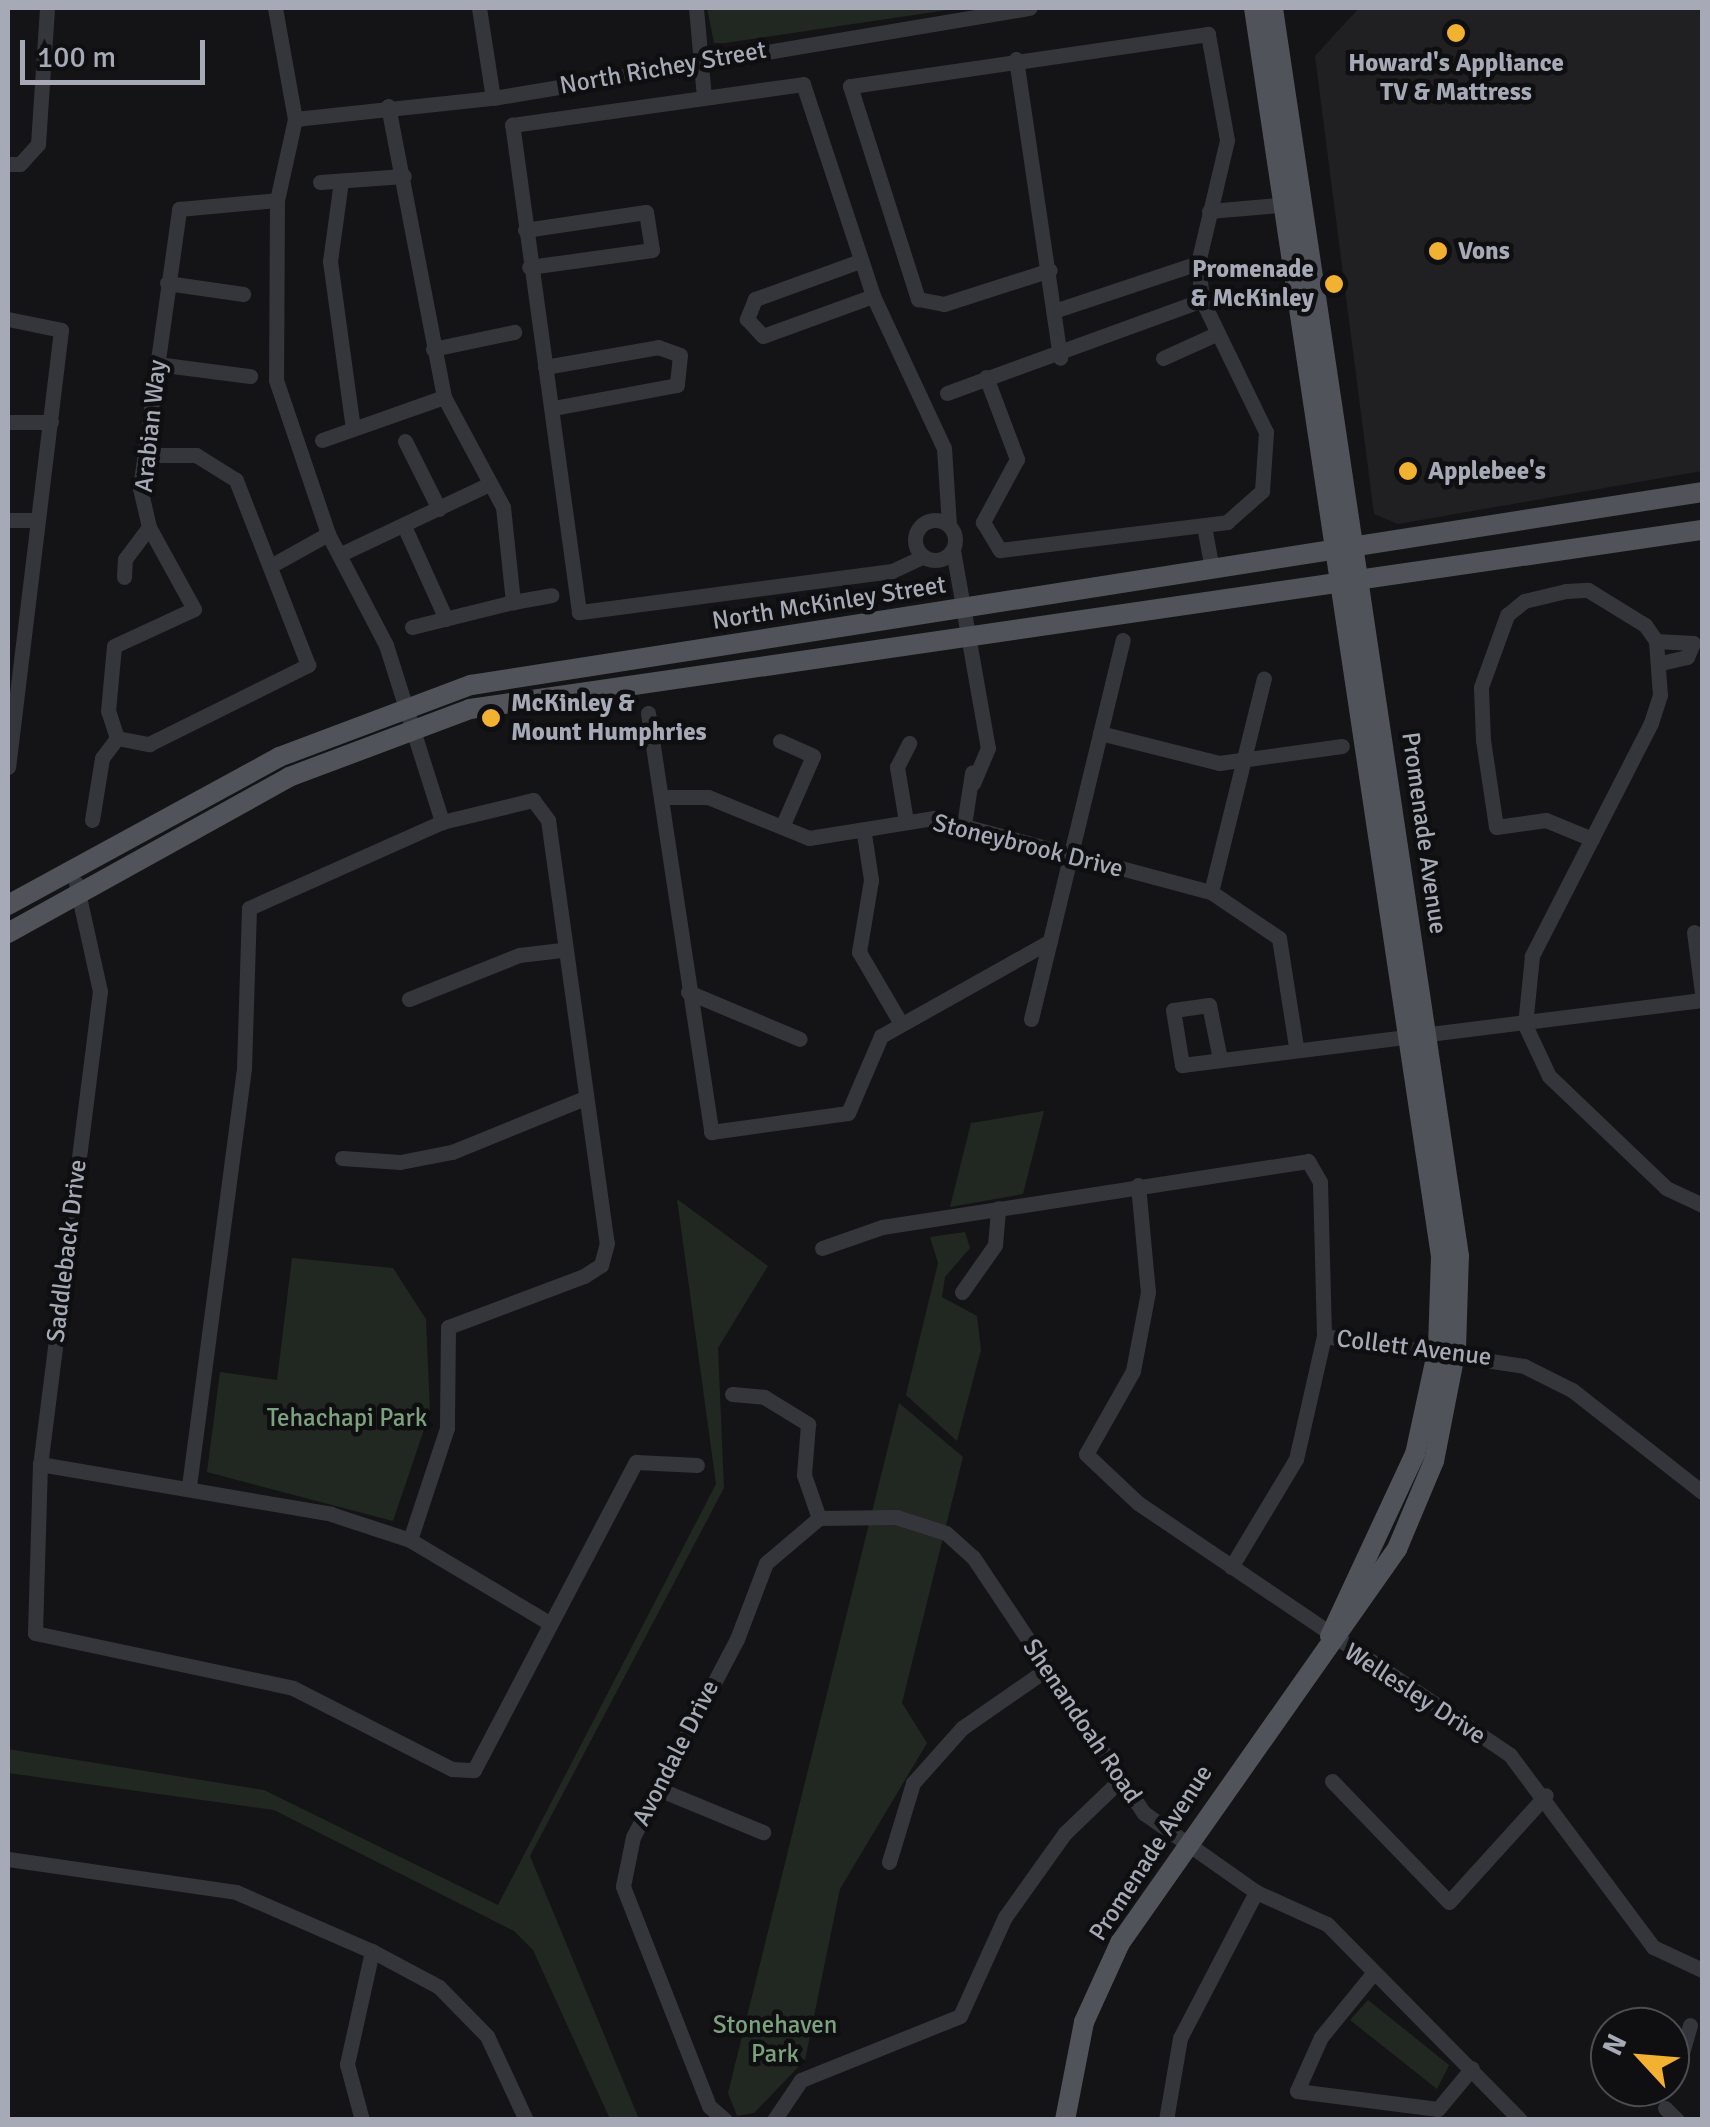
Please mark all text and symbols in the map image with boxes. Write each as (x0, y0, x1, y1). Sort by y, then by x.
scale bar (25, 20, 210, 82)
marker: Howard's Appliance TV & Mattress (1445, 22, 1467, 44)
street label: North Richey Street (557, 35, 769, 101)
text: 100 m (37, 39, 116, 76)
place label: Howard's Appliance TV & Mattress (1348, 49, 1564, 108)
place label: Vons (1458, 236, 1510, 266)
marker: Vons (1427, 240, 1449, 262)
place label: Promenade & McKinley (1191, 255, 1314, 314)
marker: Promenade & McKinley (1323, 273, 1345, 295)
street label: Arabian Way (129, 358, 173, 494)
place label: Applebee's (1428, 456, 1546, 486)
marker: Applebee's (1397, 460, 1419, 482)
street label: North McKinley Street (710, 570, 948, 636)
place label: McKinley & Mount Humphries (511, 689, 707, 748)
marker: McKinley & Mount Humphries (480, 707, 502, 729)
street label: Promenade Avenue (1395, 730, 1453, 936)
street label: Stoneybrook Drive (930, 808, 1126, 884)
street label: Saddleback Drive (41, 1158, 93, 1344)
street label: Collett Avenue (1335, 1324, 1493, 1372)
park label: Tehachapi Park (267, 1403, 427, 1433)
street label: Shenandoah Road (1016, 1633, 1148, 1809)
street label: Wellesley Drive (1339, 1637, 1491, 1751)
street label: Avondale Drive (626, 1675, 726, 1831)
street label: Promenade Avenue (1083, 1759, 1219, 1947)
north arrow (1590, 2007, 1690, 2107)
park label: Stonehaven Park (713, 2011, 837, 2070)
text: N (1595, 2029, 1634, 2061)

